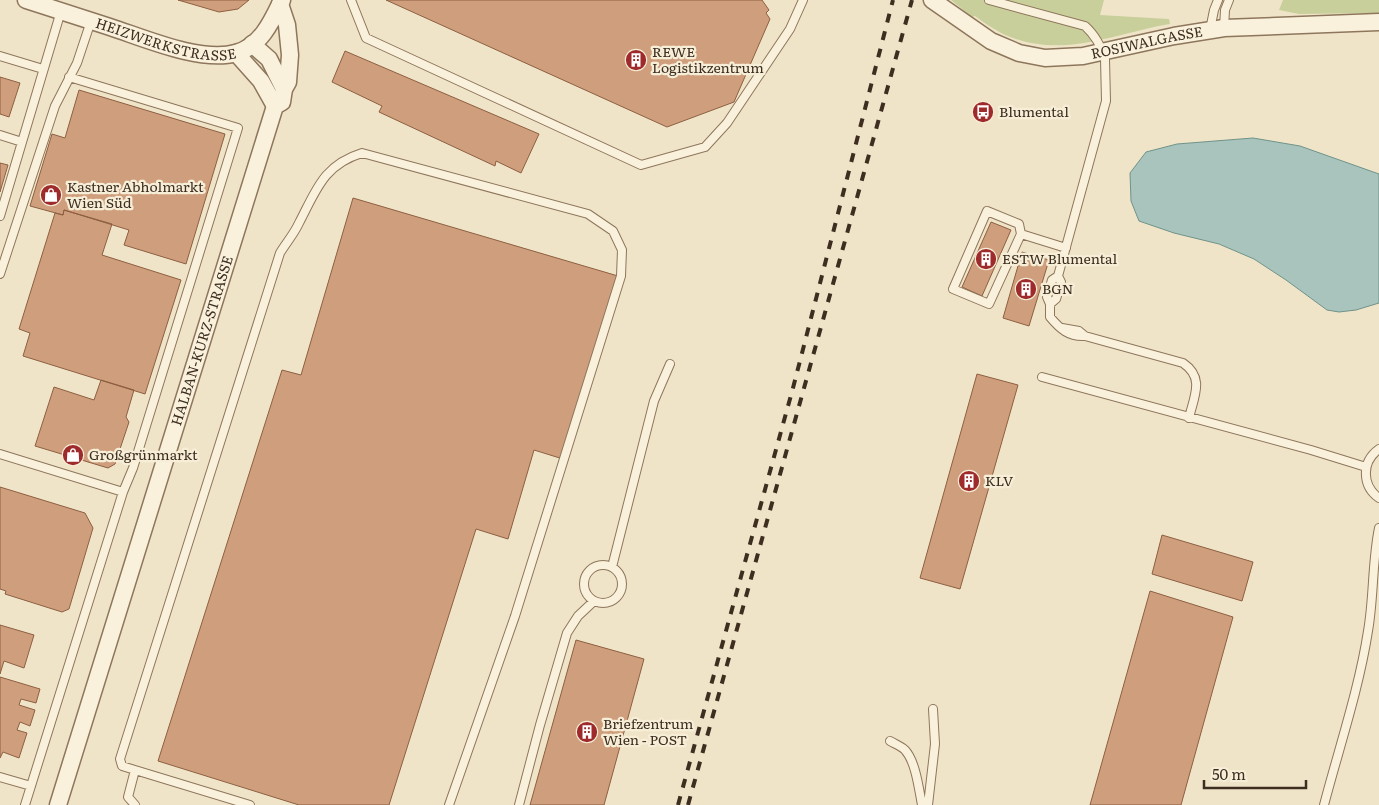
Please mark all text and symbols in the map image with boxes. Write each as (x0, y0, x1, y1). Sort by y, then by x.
street label: HEIZWERKSTRASSE (93, 12, 238, 64)
street label: ROSIWALGASSE (1089, 21, 1204, 63)
place label: REWE Logistikzentrum (652, 41, 764, 77)
building icon: REWE Logistikzentrum (624, 48, 648, 72)
bus stop icon: Blumental (971, 100, 995, 124)
place label: Blumental (999, 101, 1069, 121)
place label: Kastner Abholmarkt Wien Süd (67, 176, 204, 212)
shop icon: Kastner Abholmarkt Wien Süd (39, 183, 63, 207)
building icon: ESTW Blumental (974, 247, 998, 271)
place label: ESTW Blumental (1002, 248, 1118, 268)
street label: HALBAN-KURZ-STRASSE (165, 253, 237, 428)
building icon: BGN (1014, 277, 1038, 301)
place label: BGN (1042, 278, 1073, 298)
shop icon: Großgrünmarkt (61, 443, 85, 467)
place label: Großgrünmarkt (89, 444, 198, 464)
building icon: KLV (957, 469, 981, 493)
place label: KLV (985, 470, 1014, 490)
place label: Briefzentrum Wien - POST (603, 713, 694, 749)
building icon: Briefzentrum Wien - POST (575, 720, 599, 744)
scale bar (1204, 758, 1306, 790)
text: 50 m (1212, 762, 1246, 785)

